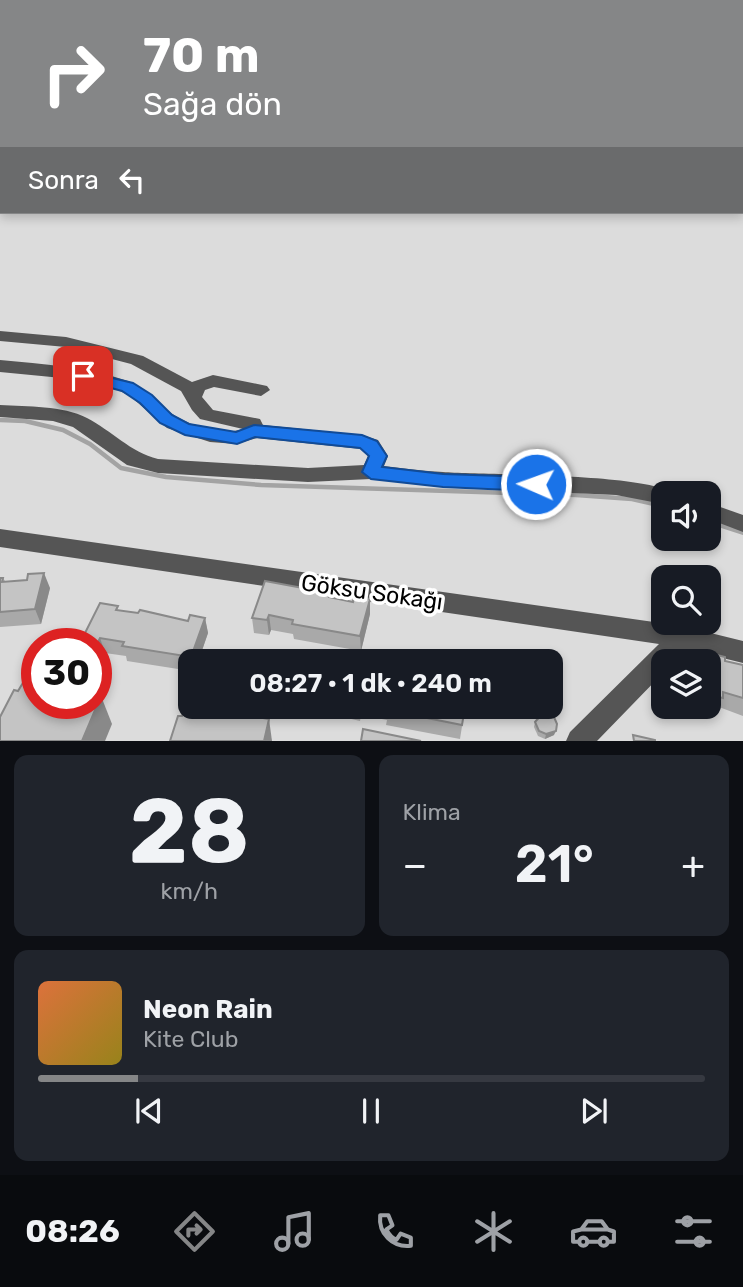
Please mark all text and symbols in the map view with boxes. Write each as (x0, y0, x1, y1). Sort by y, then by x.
text: 70 m (143, 26, 260, 84)
icon: right (28, 28, 119, 119)
text: Sağa dön (143, 85, 282, 123)
icon: left (113, 161, 151, 199)
text: Sonra (28, 165, 99, 196)
pin (53, 346, 113, 406)
icon: arrive (64, 357, 102, 395)
position arrow (499, 447, 573, 521)
map controls (651, 481, 721, 719)
button: sound (651, 481, 721, 551)
button: search (651, 565, 721, 635)
street label: Göksu Sokağı (299, 568, 445, 616)
speed limit sign: 30 (21, 628, 112, 719)
button: layers (651, 649, 721, 719)
text: 08:27 · 1 dk · 240 m (249, 668, 492, 699)
text: 28 (129, 777, 250, 885)
text: Klima (403, 798, 461, 826)
text: 21° (515, 833, 594, 895)
text: − (403, 842, 427, 888)
text: + (681, 842, 705, 888)
text: km/h (161, 877, 218, 905)
text: Neon Rain (143, 994, 273, 1025)
text: Kite Club (143, 1025, 238, 1053)
icon: previous (130, 1092, 168, 1130)
icon: pause (352, 1092, 390, 1130)
icon: next (575, 1092, 613, 1130)
icon: directions (170, 1207, 219, 1256)
icon: music (270, 1207, 319, 1256)
icon: phone (370, 1207, 419, 1256)
icon: climate (469, 1207, 518, 1256)
icon: car (569, 1207, 618, 1256)
icon: filters (669, 1207, 718, 1256)
text: 08:26 (25, 1212, 120, 1250)

